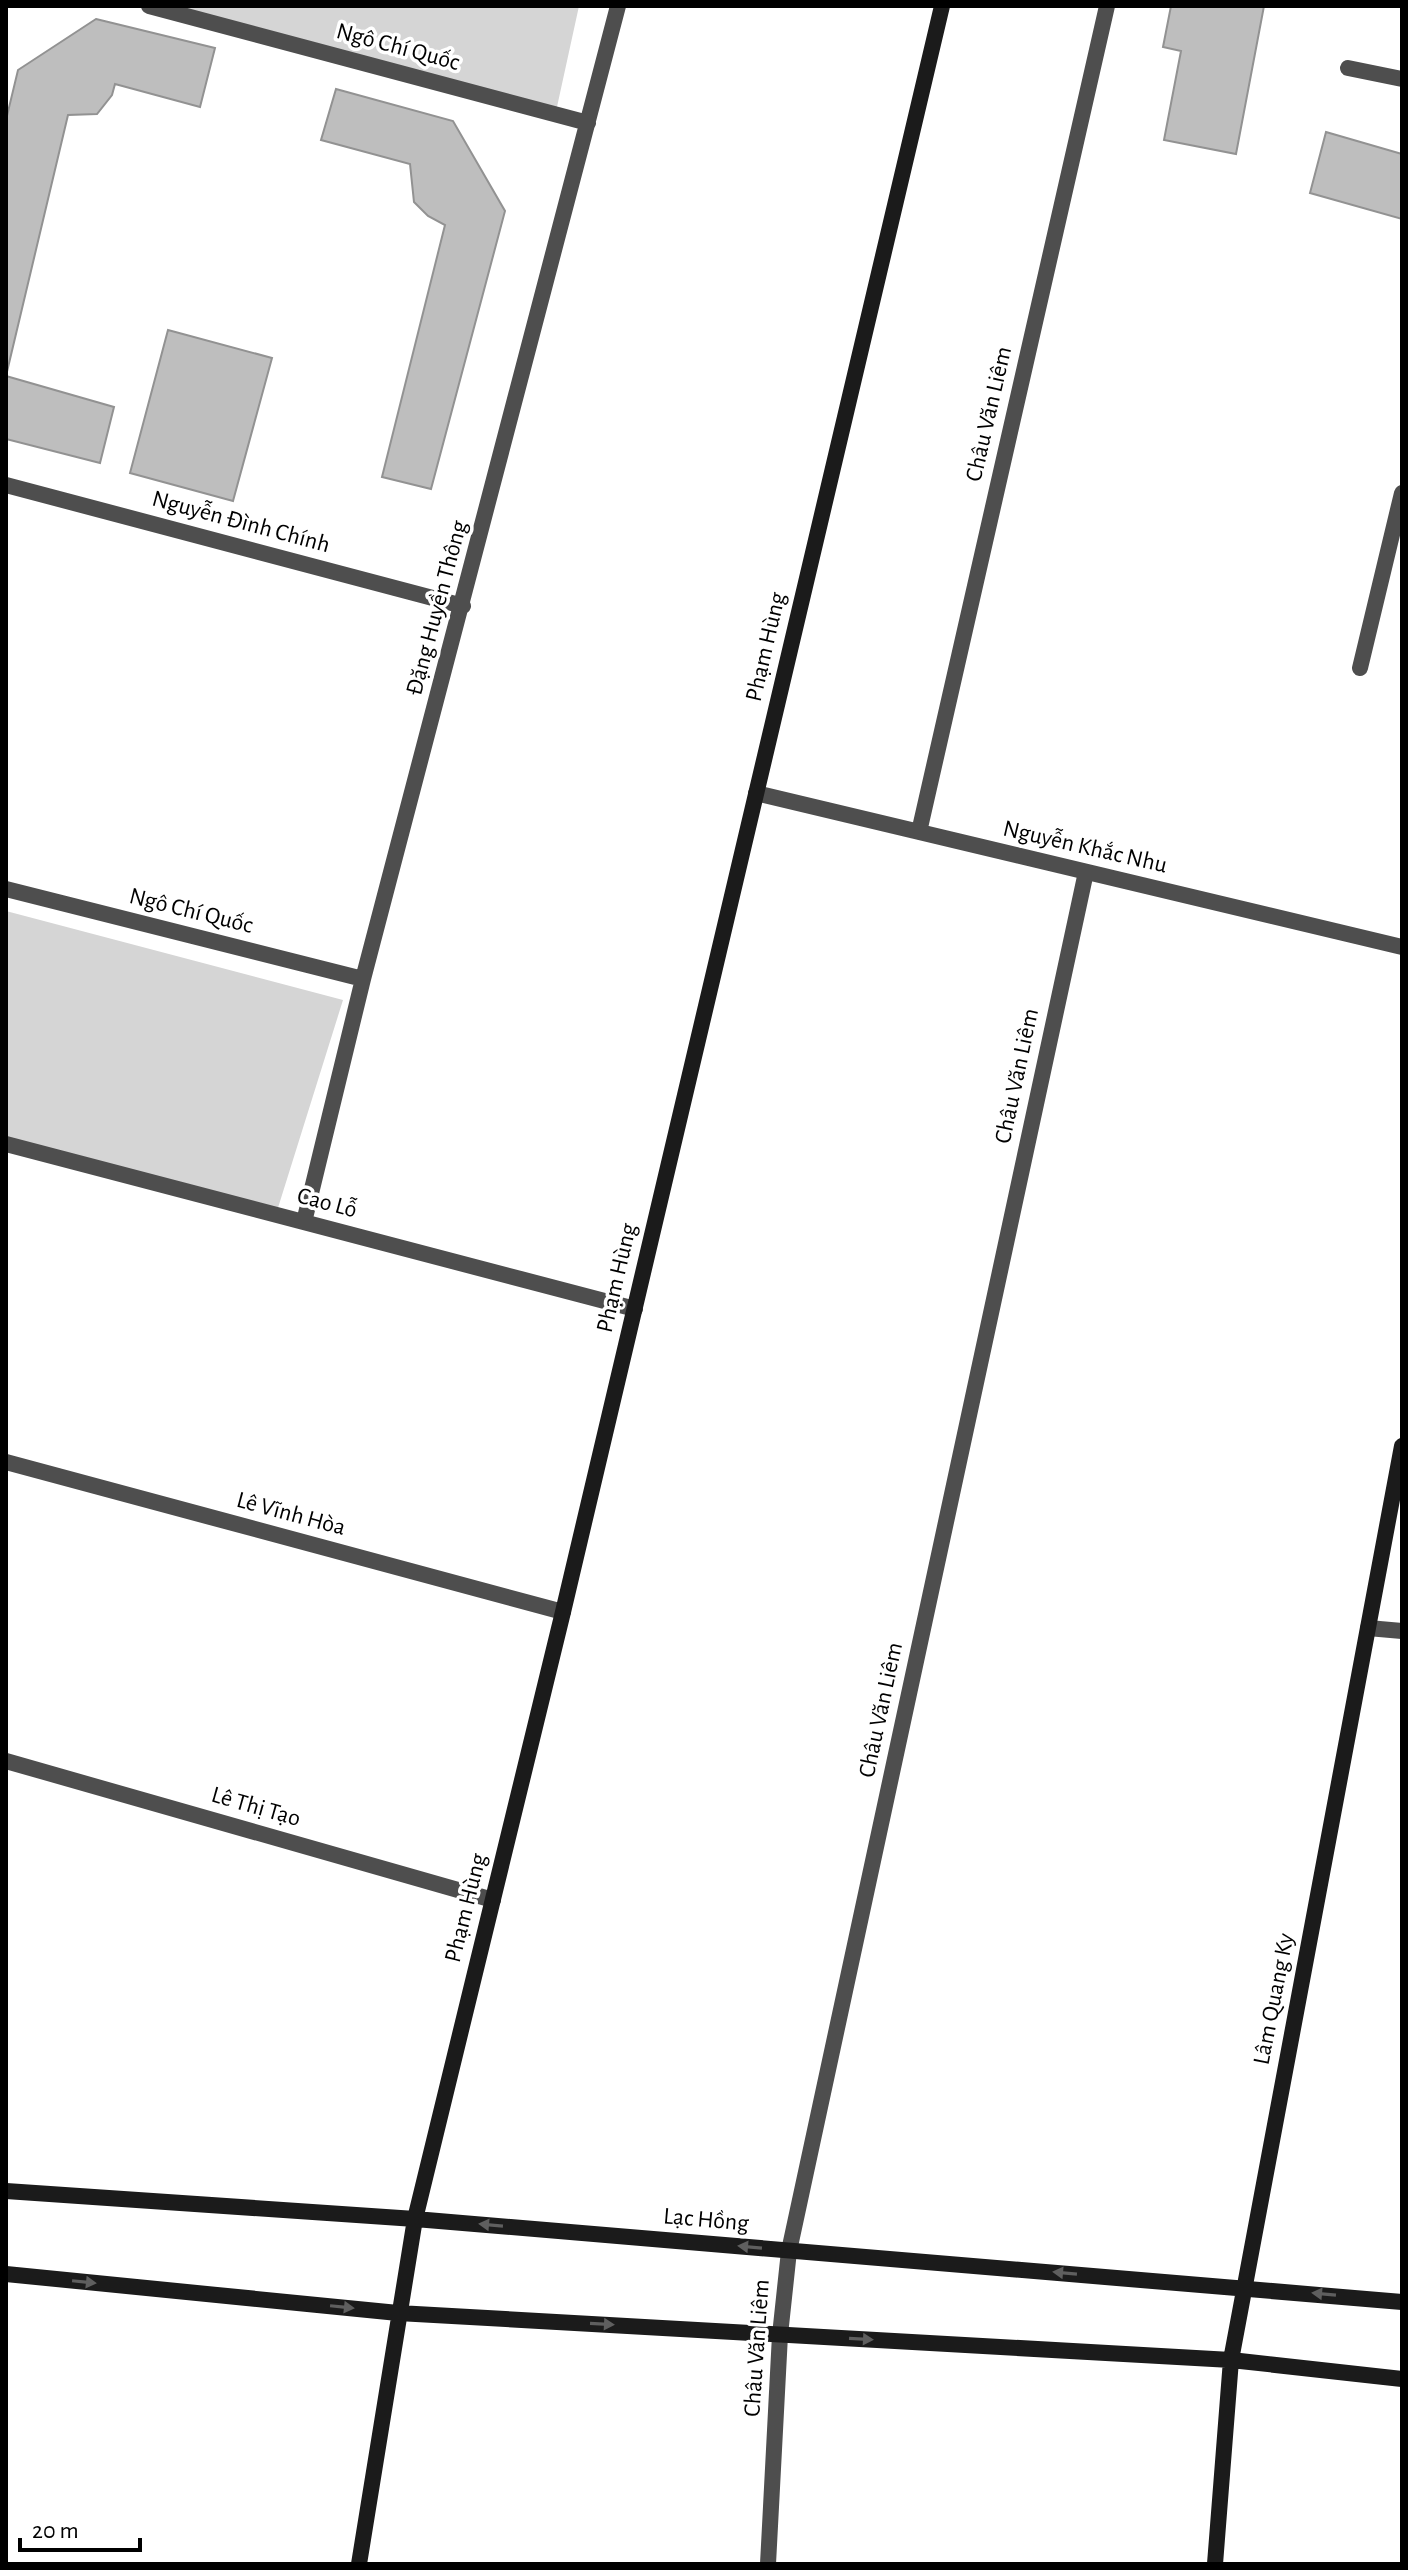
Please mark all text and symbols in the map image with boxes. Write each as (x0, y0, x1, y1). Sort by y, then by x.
street label: Ngô Chí Quốc (334, 19, 462, 75)
street label: Châu Văn Liêm (962, 344, 1016, 484)
street label: Nguyễn Đình Chính (149, 486, 333, 557)
street label: Đặng Huyền Thông (402, 518, 472, 698)
street label: Phạm Hùng (742, 590, 790, 704)
street label: Nguyễn Khắc Nhu (1001, 815, 1170, 878)
street label: Ngô Chí Quốc (127, 884, 255, 938)
street label: Châu Văn Liêm (991, 1006, 1043, 1146)
street label: Cao Lỗ (295, 1183, 360, 1222)
street label: Phạm Hùng (593, 1221, 641, 1335)
street label: Lê Vĩnh Hòa (234, 1488, 348, 1540)
street label: Châu Văn Liêm (855, 1640, 907, 1780)
street label: Lê Thị Tạo (209, 1783, 303, 1831)
street label: Phạm Hùng (441, 1851, 491, 1965)
street label: Lâm Quang Ky (1250, 1931, 1298, 2067)
street label: Lạc Hồng (662, 2204, 750, 2236)
one-way arrow (478, 2219, 503, 2232)
one-way arrow (737, 2241, 762, 2254)
one-way arrow (1052, 2266, 1077, 2279)
one-way arrow (72, 2275, 97, 2288)
street label: Châu Văn Liêm (740, 2278, 774, 2418)
one-way arrow (1311, 2288, 1336, 2301)
one-way arrow (330, 2301, 355, 2314)
one-way arrow (590, 2318, 615, 2331)
one-way arrow (849, 2333, 874, 2346)
scale bar (20, 2502, 140, 2552)
text: 20 m (32, 2519, 79, 2543)

